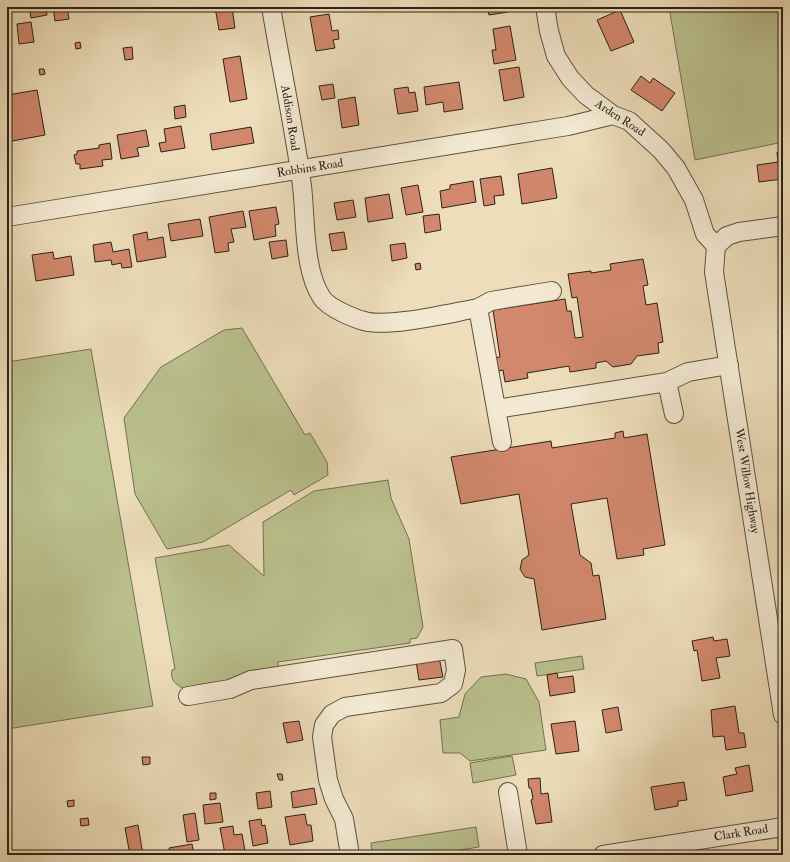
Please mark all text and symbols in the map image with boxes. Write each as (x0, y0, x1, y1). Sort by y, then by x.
street label: Addison Road (277, 83, 303, 152)
street label: Arden Road (591, 96, 648, 140)
street label: Robbins Road (276, 155, 344, 181)
street label: West Willow Highway (731, 426, 763, 535)
street label: Clark Road (713, 821, 769, 845)

